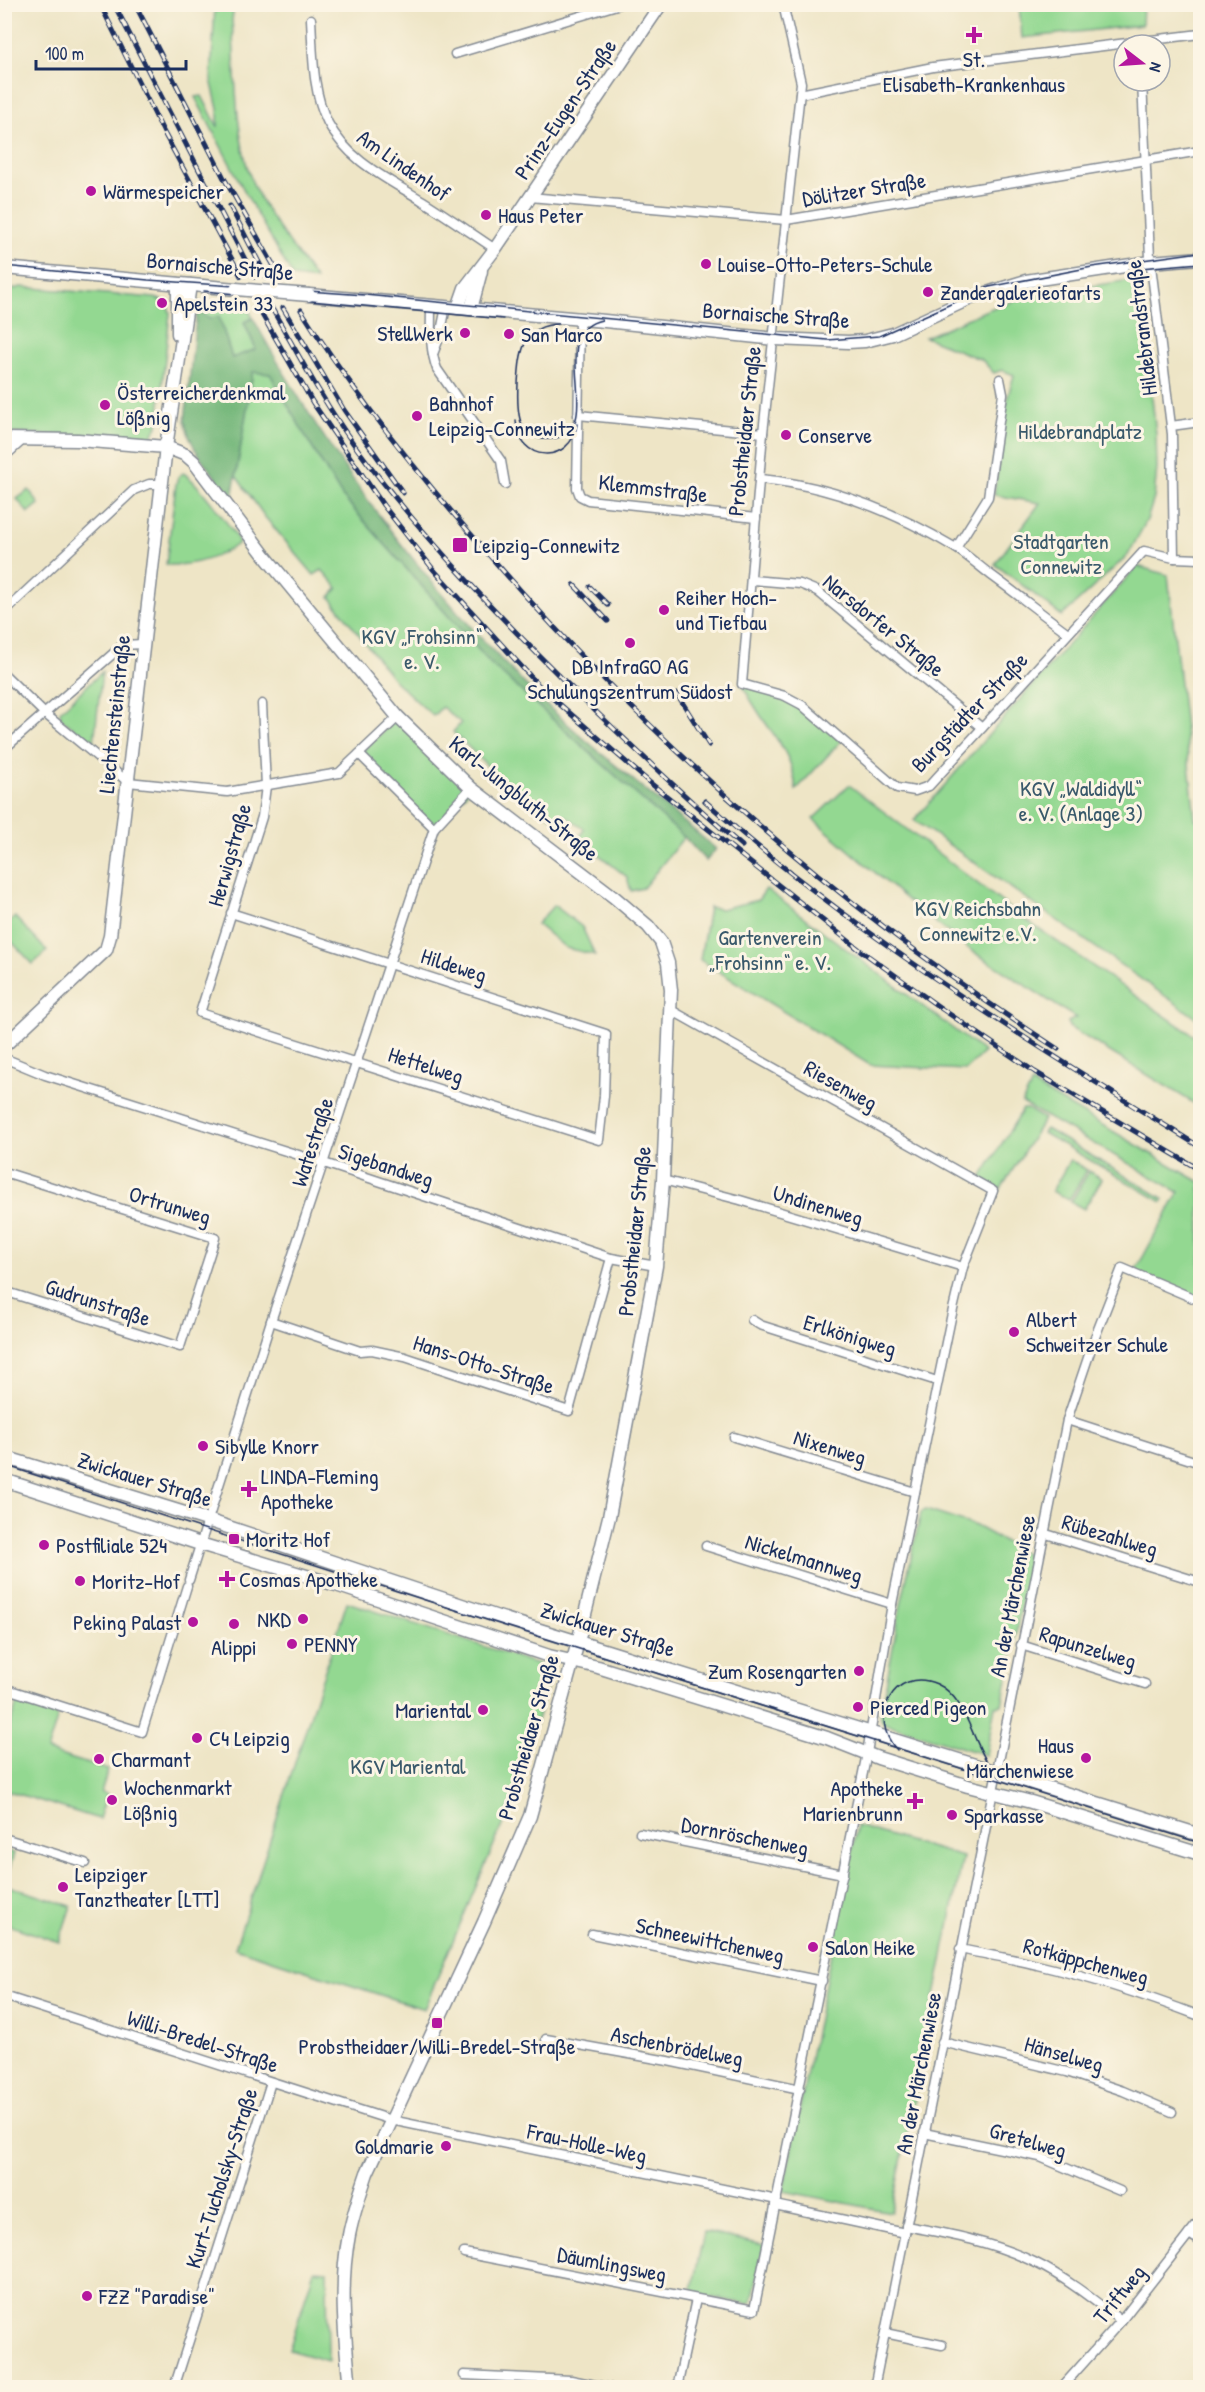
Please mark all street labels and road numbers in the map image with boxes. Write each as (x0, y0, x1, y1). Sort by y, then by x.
street label: Prinz-Eugen-Straße (507, 33, 623, 185)
street label: Am Lindenhof (352, 122, 457, 208)
street label: Dölitzer Straße (800, 164, 928, 214)
street label: Bornaische Straße (145, 245, 295, 287)
street label: Hildebrandstraße (1118, 258, 1164, 398)
street label: Bornaische Straße (702, 295, 851, 335)
street label: Probstheidaer Straße (720, 344, 768, 517)
street label: Klemmstraße (597, 466, 709, 510)
street label: Narsdorfer Straße (817, 567, 951, 684)
street label: Liechtensteinstraße (91, 633, 137, 795)
street label: Burgstädter Straße (904, 645, 1034, 779)
street label: Karl-Jungbluth-Straße (443, 728, 605, 868)
street label: Herwigstraße (200, 800, 258, 910)
street label: Hildeweg (417, 940, 491, 990)
street label: Hettelweg (384, 1039, 468, 1091)
street label: Riesenweg (799, 1053, 883, 1117)
street label: Watestraße (284, 1093, 341, 1190)
street label: Sigebandweg (335, 1136, 437, 1194)
street label: Probstheidaer Straße (610, 1144, 658, 1317)
street label: Undinenweg (769, 1177, 867, 1233)
street label: Ortrunweg (125, 1178, 215, 1232)
street label: Gudrunstraße (42, 1271, 155, 1333)
street label: Erlkönigweg (800, 1307, 900, 1363)
street label: Hans-Otto-Straße (410, 1327, 559, 1401)
street label: Nixenweg (790, 1422, 870, 1472)
street label: Zwickauer Straße (74, 1444, 216, 1514)
street label: Rübezahlweg (1059, 1506, 1161, 1564)
street label: An der Märchenwiese (982, 1512, 1042, 1680)
street label: Nickelmannweg (742, 1526, 866, 1590)
street label: Zwickauer Straße (537, 1594, 679, 1664)
street label: Rapunzelweg (1036, 1618, 1140, 1676)
street label: Probstheidaer Straße (490, 1651, 566, 1823)
street label: Dornröschenweg (679, 1809, 811, 1863)
street label: Schneewittchenweg (633, 1910, 787, 1970)
street label: Rotkäppchenweg (1020, 1930, 1152, 1992)
street label: An der Märchenwiese (888, 1989, 948, 2157)
street label: Willi-Bredel-Straße (124, 2002, 283, 2080)
street label: Aschenbrödelweg (608, 2018, 746, 2074)
street label: Hänselweg (1021, 2028, 1107, 2080)
street label: Kurt-Tucholsky-Straße (178, 2084, 264, 2272)
street label: Frau-Holle-Weg (524, 2115, 650, 2170)
street label: Gretelweg (986, 2115, 1070, 2165)
street label: Däumlingsweg (555, 2239, 669, 2289)
street label: Triftweg (1086, 2258, 1152, 2330)

